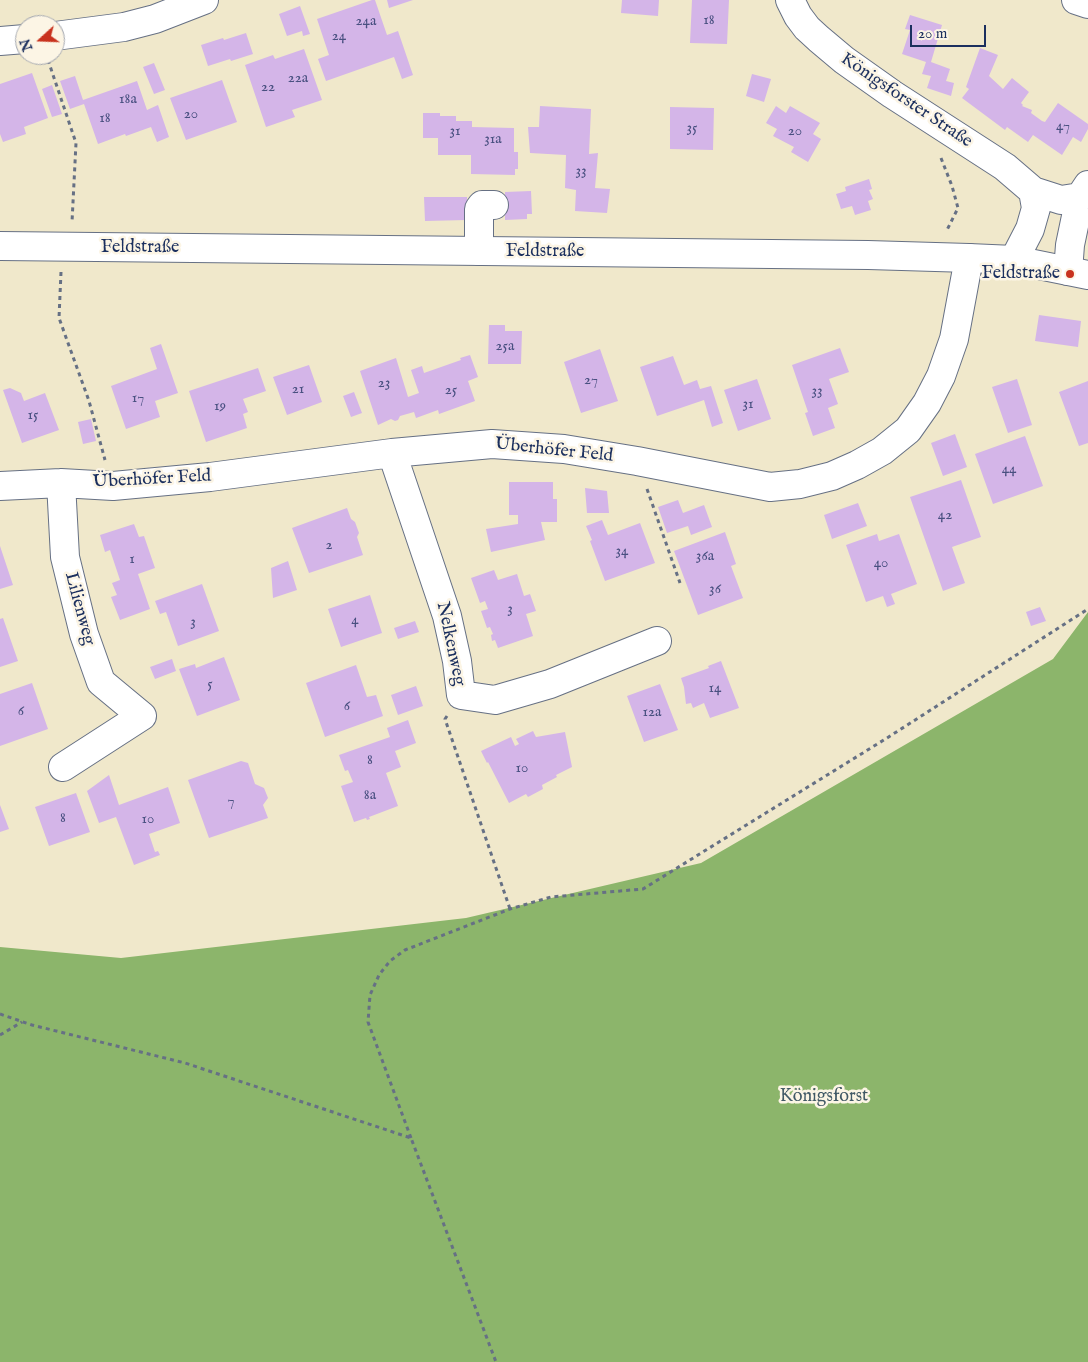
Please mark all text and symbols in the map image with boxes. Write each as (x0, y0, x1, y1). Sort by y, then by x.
house number: 18 (703, 12, 715, 30)
house number: 24a (356, 13, 376, 31)
north arrow (15, 15, 65, 65)
scale bar (913, 15, 989, 47)
text: 20 m (918, 24, 947, 43)
house number: 24 (332, 28, 346, 46)
text: N (16, 36, 37, 54)
street label: Königsforster Straße (836, 49, 976, 153)
house number: 22a (288, 70, 308, 88)
house number: 22 (261, 79, 275, 97)
house number: 18a (119, 91, 137, 109)
house number: 20 (184, 106, 198, 124)
house number: 18 (99, 110, 111, 128)
house number: 47 (1056, 118, 1070, 136)
house number: 35 (686, 120, 698, 138)
house number: 31 (449, 123, 461, 141)
house number: 20 (788, 123, 802, 141)
house number: 31a (484, 131, 502, 149)
house number: 33 (575, 163, 587, 181)
street label: Feldstraße (101, 237, 179, 259)
street label: Feldstraße (506, 241, 584, 263)
place label: Feldstraße (982, 263, 1060, 285)
marker: Feldstraße (1064, 268, 1076, 280)
house number: 25a (496, 338, 514, 356)
house number: 27 (584, 372, 598, 390)
house number: 23 (378, 375, 390, 393)
house number: 21 (292, 381, 304, 399)
house number: 25 (445, 382, 457, 400)
house number: 33 (811, 383, 823, 401)
house number: 17 (132, 390, 144, 408)
house number: 31 (742, 396, 754, 414)
house number: 19 (214, 398, 226, 416)
house number: 15 (27, 407, 39, 425)
street label: Überhöfer Feld (494, 434, 614, 468)
house number: 44 (1002, 461, 1016, 479)
street label: Überhöfer Feld (92, 466, 212, 494)
house number: 42 (938, 507, 952, 525)
house number: 2 (325, 537, 333, 555)
house number: 34 (616, 543, 628, 561)
house number: 36a (696, 548, 714, 566)
house number: 1 (129, 551, 135, 569)
house number: 40 (874, 555, 888, 573)
street label: Lilienweg (59, 570, 99, 648)
house number: 36 (709, 581, 721, 599)
street label: Nelkenweg (431, 600, 469, 688)
house number: 3 (507, 601, 513, 619)
house number: 4 (351, 612, 359, 630)
house number: 3 (190, 614, 196, 632)
house number: 5 (207, 676, 213, 694)
house number: 14 (709, 680, 721, 698)
house number: 6 (344, 698, 350, 716)
house number: 6 (18, 703, 24, 721)
house number: 12a (642, 704, 662, 722)
house number: 8 (367, 752, 373, 770)
house number: 10 (516, 760, 528, 778)
house number: 8a (364, 787, 376, 805)
house number: 7 (227, 793, 235, 811)
house number: 8 (60, 810, 66, 828)
house number: 10 (142, 811, 154, 829)
park label: Königsforst (780, 1086, 868, 1108)

